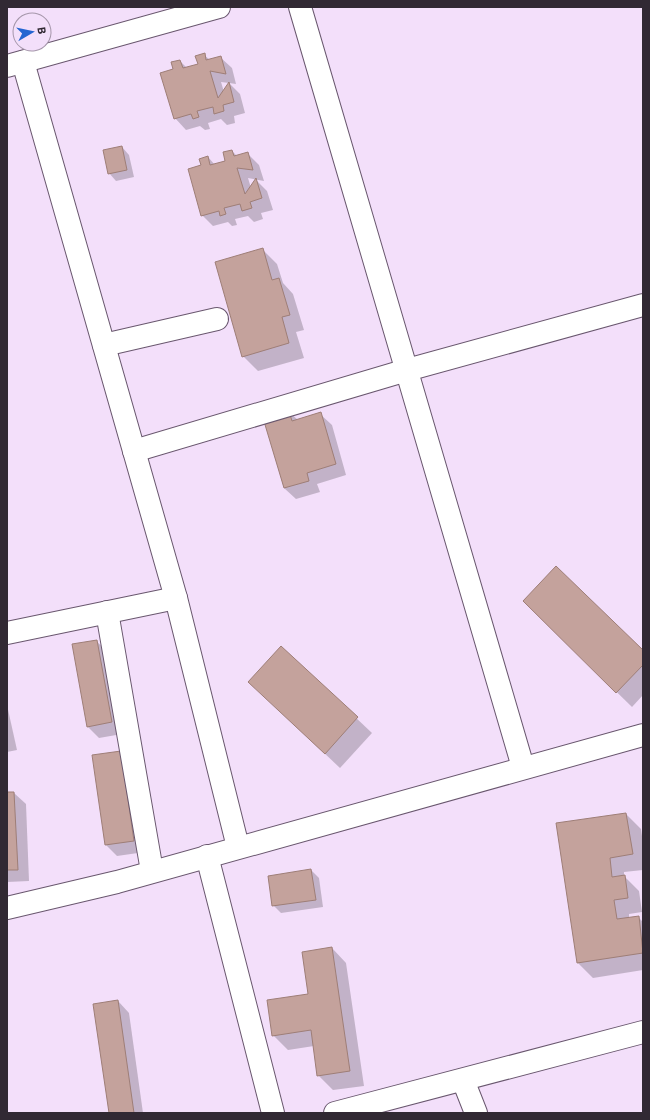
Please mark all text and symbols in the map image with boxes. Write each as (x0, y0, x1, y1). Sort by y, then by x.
north arrow (12, 12, 52, 52)
text: B (34, 26, 50, 35)

